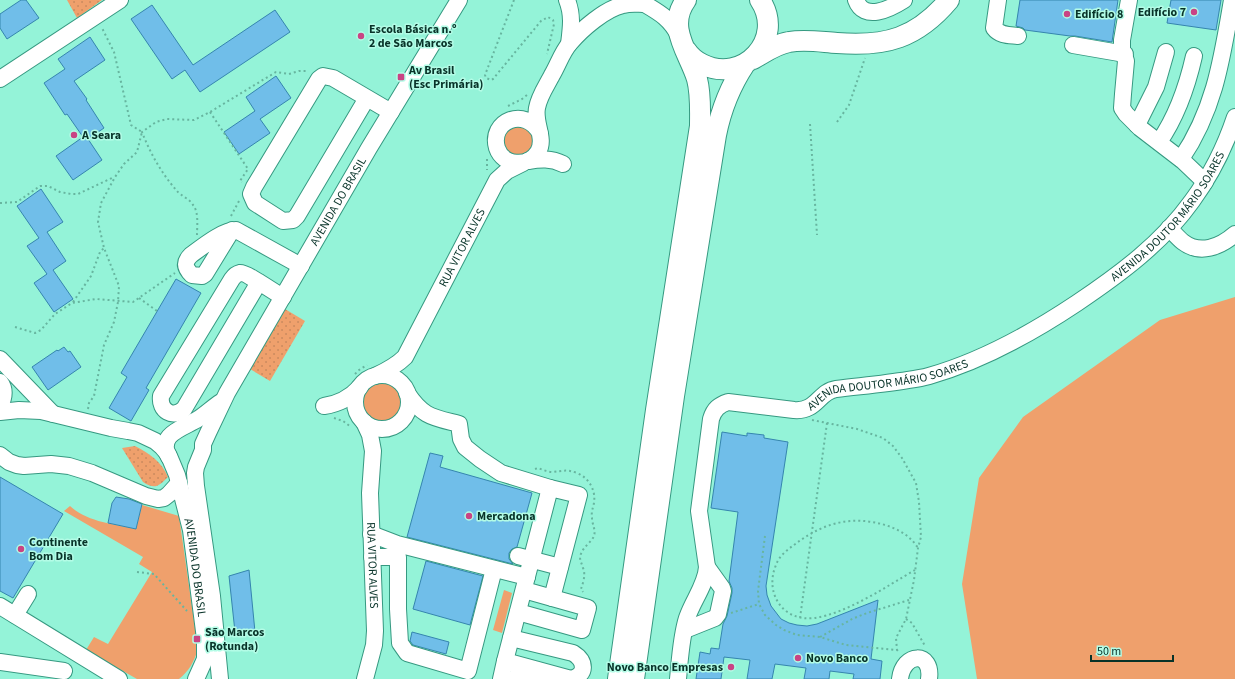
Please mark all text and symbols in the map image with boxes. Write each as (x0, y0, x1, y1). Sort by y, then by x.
place label: Edifício 7 (1138, 4, 1186, 21)
place label: Edifício 8 (1075, 6, 1123, 23)
marker: Edifício 7 (1189, 7, 1199, 17)
marker: Edifício 8 (1062, 9, 1072, 19)
place label: Escola Básica n.º 2 de São Marcos (369, 21, 457, 52)
marker: Escola Básica n.º 2 de São Marcos (356, 31, 366, 41)
place label: Av Brasil (Esc Primária) (408, 62, 483, 93)
marker: Av Brasil (Esc Primária) (396, 72, 406, 82)
place label: A Seara (81, 127, 121, 144)
marker: A Seara (69, 130, 79, 140)
street label: AVENIDA DOUTOR MÁRIO SOARES (1107, 149, 1229, 286)
street label: AVENIDA DO BRASIL (306, 154, 371, 249)
street label: RUA VITOR ALVES (435, 206, 490, 290)
street label: AVENIDA DOUTOR MÁRIO SOARES (804, 355, 971, 415)
place label: Mercadona (477, 508, 536, 525)
marker: Mercadona (464, 511, 474, 521)
street label: AVENIDA DO BRASIL (179, 516, 210, 618)
street label: RUA VITOR ALVES (362, 522, 382, 609)
place label: Continente Bom Dia (29, 534, 88, 565)
marker: Continente Bom Dia (16, 544, 26, 554)
place label: São Marcos (Rotunda) (205, 624, 264, 655)
marker: São Marcos (Rotunda) (192, 634, 202, 644)
scale bar (1091, 637, 1173, 663)
text: 50 m (1097, 643, 1121, 660)
place label: Novo Banco (806, 650, 869, 667)
marker: Novo Banco (793, 653, 803, 663)
place label: Novo Banco Empresas (607, 659, 723, 676)
marker: Novo Banco Empresas (726, 662, 736, 672)

